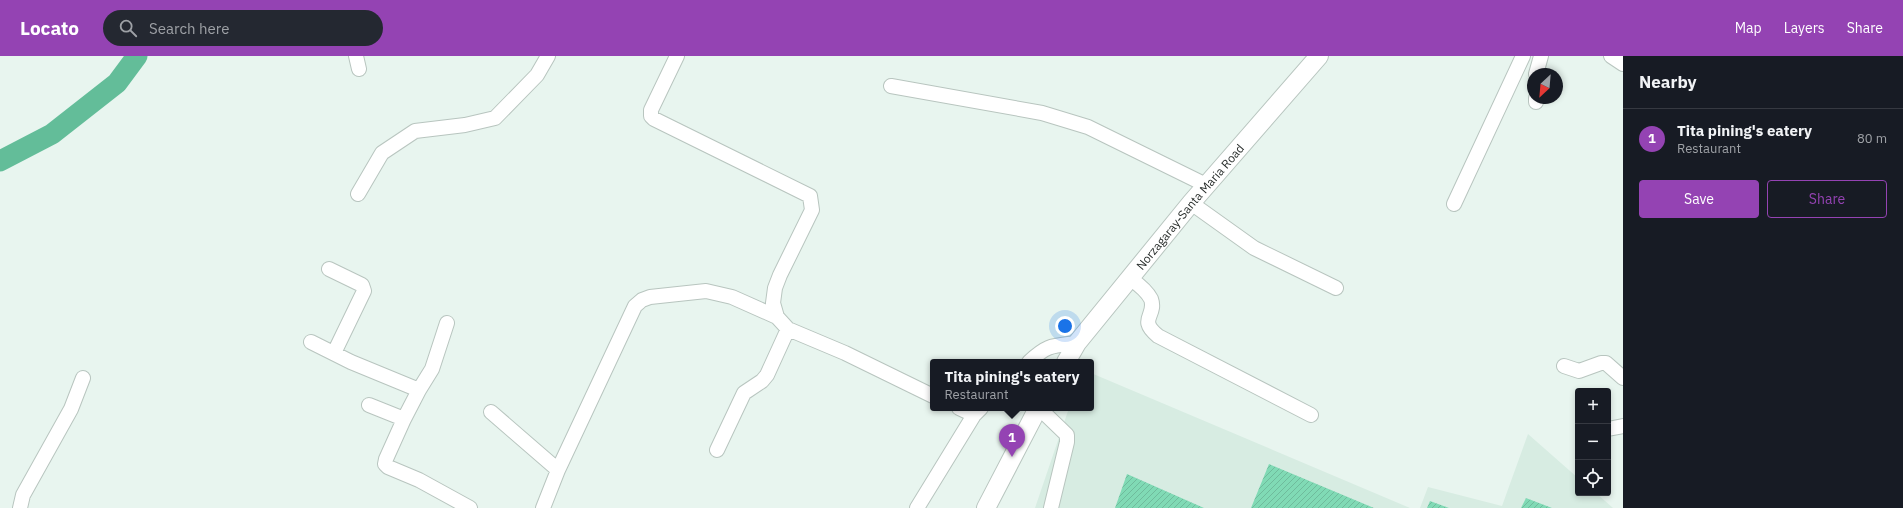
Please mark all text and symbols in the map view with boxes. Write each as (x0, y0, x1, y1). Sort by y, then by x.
search box (103, 10, 383, 46)
text: Locato (20, 16, 79, 40)
icon: search (117, 17, 139, 39)
text: Search here (149, 19, 229, 38)
text: Map (1735, 19, 1762, 37)
text: Layers (1784, 19, 1825, 37)
text: Share (1847, 19, 1883, 37)
north arrow (1527, 68, 1563, 104)
text: Nearby (1639, 71, 1697, 93)
text: Tita pining's eatery (1677, 121, 1812, 140)
text: 1 (1648, 130, 1656, 147)
text: 80 m (1857, 130, 1887, 147)
street label: Norzagaray-Santa Maria Road (1133, 140, 1247, 272)
text: Restaurant (1677, 140, 1741, 157)
button: Save (1639, 180, 1759, 218)
button: Share (1767, 180, 1887, 218)
your location (1055, 316, 1075, 336)
popup (930, 359, 1094, 411)
text: Tita pining's eatery (944, 367, 1080, 386)
text: Restaurant (944, 386, 1008, 403)
map controls (1575, 388, 1611, 496)
button: + (1575, 388, 1611, 424)
pin: 1 (999, 424, 1025, 457)
button: − (1575, 424, 1611, 460)
button: locate (1575, 460, 1611, 496)

